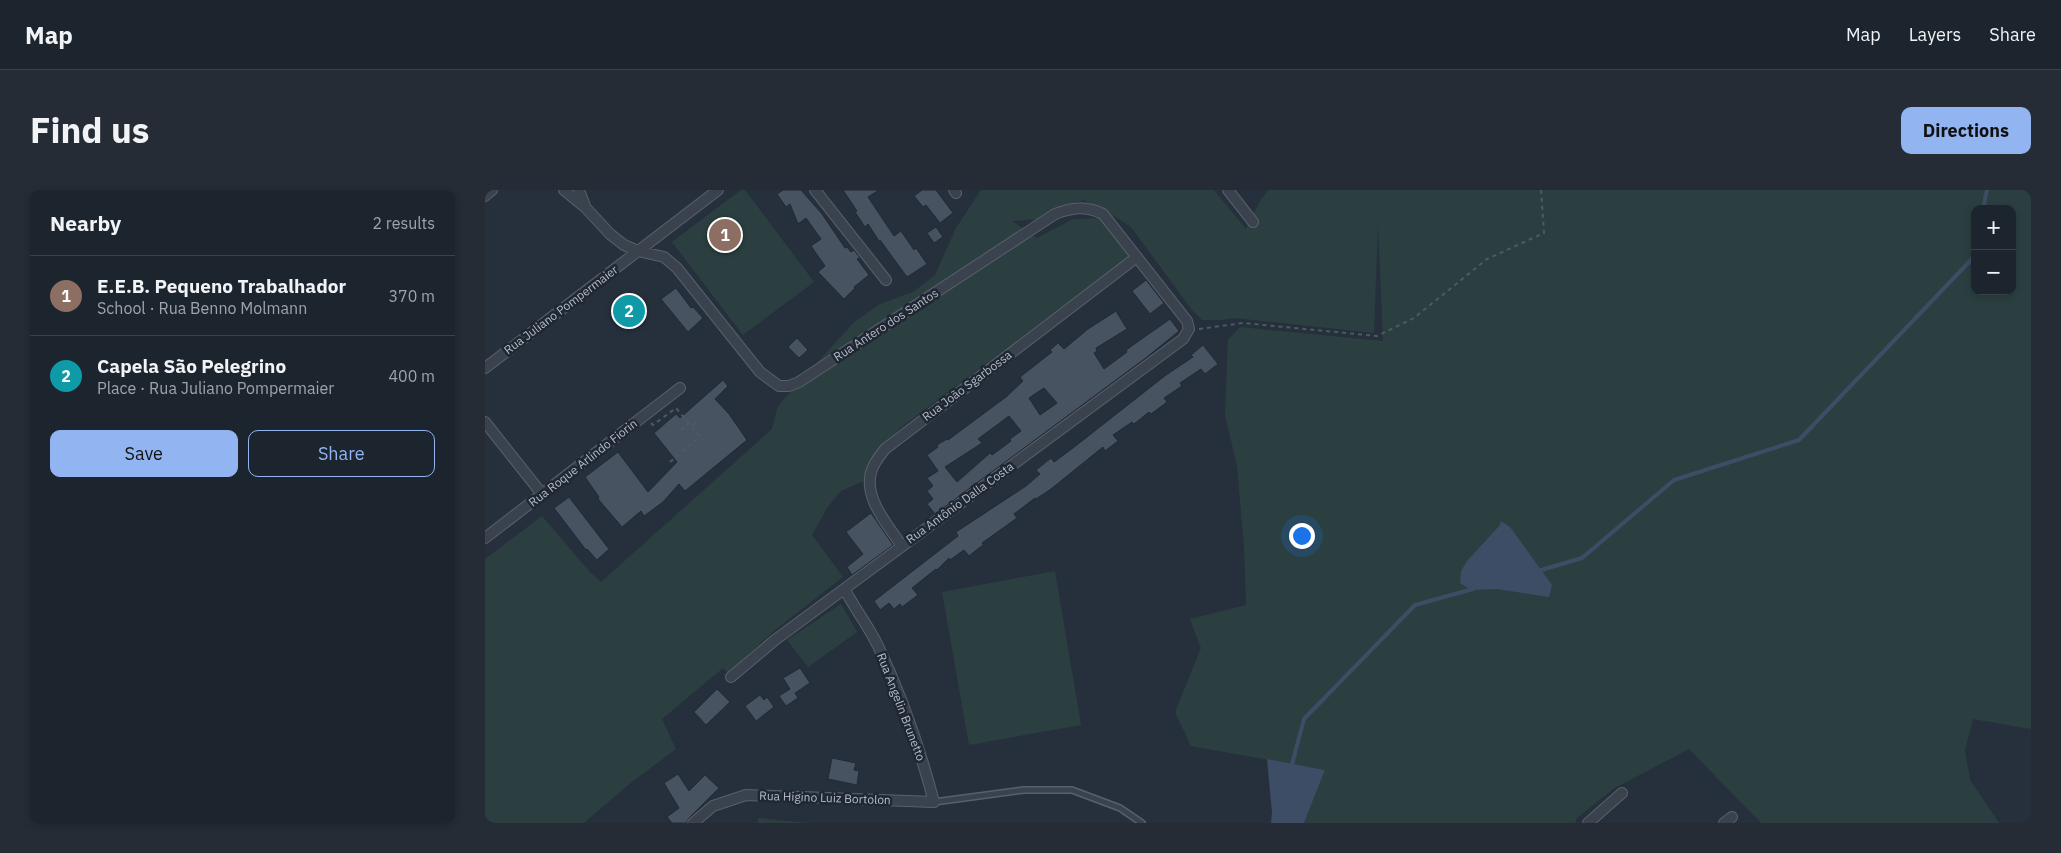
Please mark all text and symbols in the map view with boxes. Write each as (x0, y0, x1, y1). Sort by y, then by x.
text: Map (25, 19, 73, 51)
text: Map (1846, 23, 1881, 46)
text: Layers (1909, 23, 1961, 46)
text: Share (1989, 23, 2036, 46)
text: Find us (30, 107, 149, 153)
button: Directions (1901, 107, 2031, 154)
map controls (1971, 205, 2016, 295)
button: + (1971, 205, 2016, 250)
text: Nearby (50, 209, 121, 237)
text: 2 results (372, 213, 435, 233)
pin: 1 (709, 216, 741, 254)
button: − (1971, 250, 2016, 295)
street label: Rua Juliano Pompermaier (501, 261, 621, 357)
text: E.E.B. Pequeno Trabalhador (97, 274, 346, 298)
street label: Rua Antero dos Santos (830, 285, 941, 364)
text: 1 (61, 286, 71, 306)
text: 370 m (388, 286, 435, 306)
pin: 2 (613, 292, 645, 330)
text: School · Rua Benno Molmann (97, 298, 307, 318)
street label: Rua João Sgarbossa (919, 347, 1015, 424)
text: Capela São Pelegrino (97, 354, 286, 378)
text: 2 (61, 366, 71, 386)
text: 400 m (388, 366, 435, 386)
text: Place · Rua Juliano Pompermaier (97, 378, 334, 398)
street label: Rua Roque Arlindo Fiorin (525, 416, 640, 510)
button: Save (50, 430, 238, 477)
button: Share (248, 430, 435, 477)
street label: Rua Antônio Dalla Costa (903, 458, 1017, 547)
your location (1289, 523, 1315, 549)
street label: Rua Angelin Brunetto (874, 651, 929, 763)
street label: Rua Higino Luiz Bortolon (759, 788, 891, 807)

